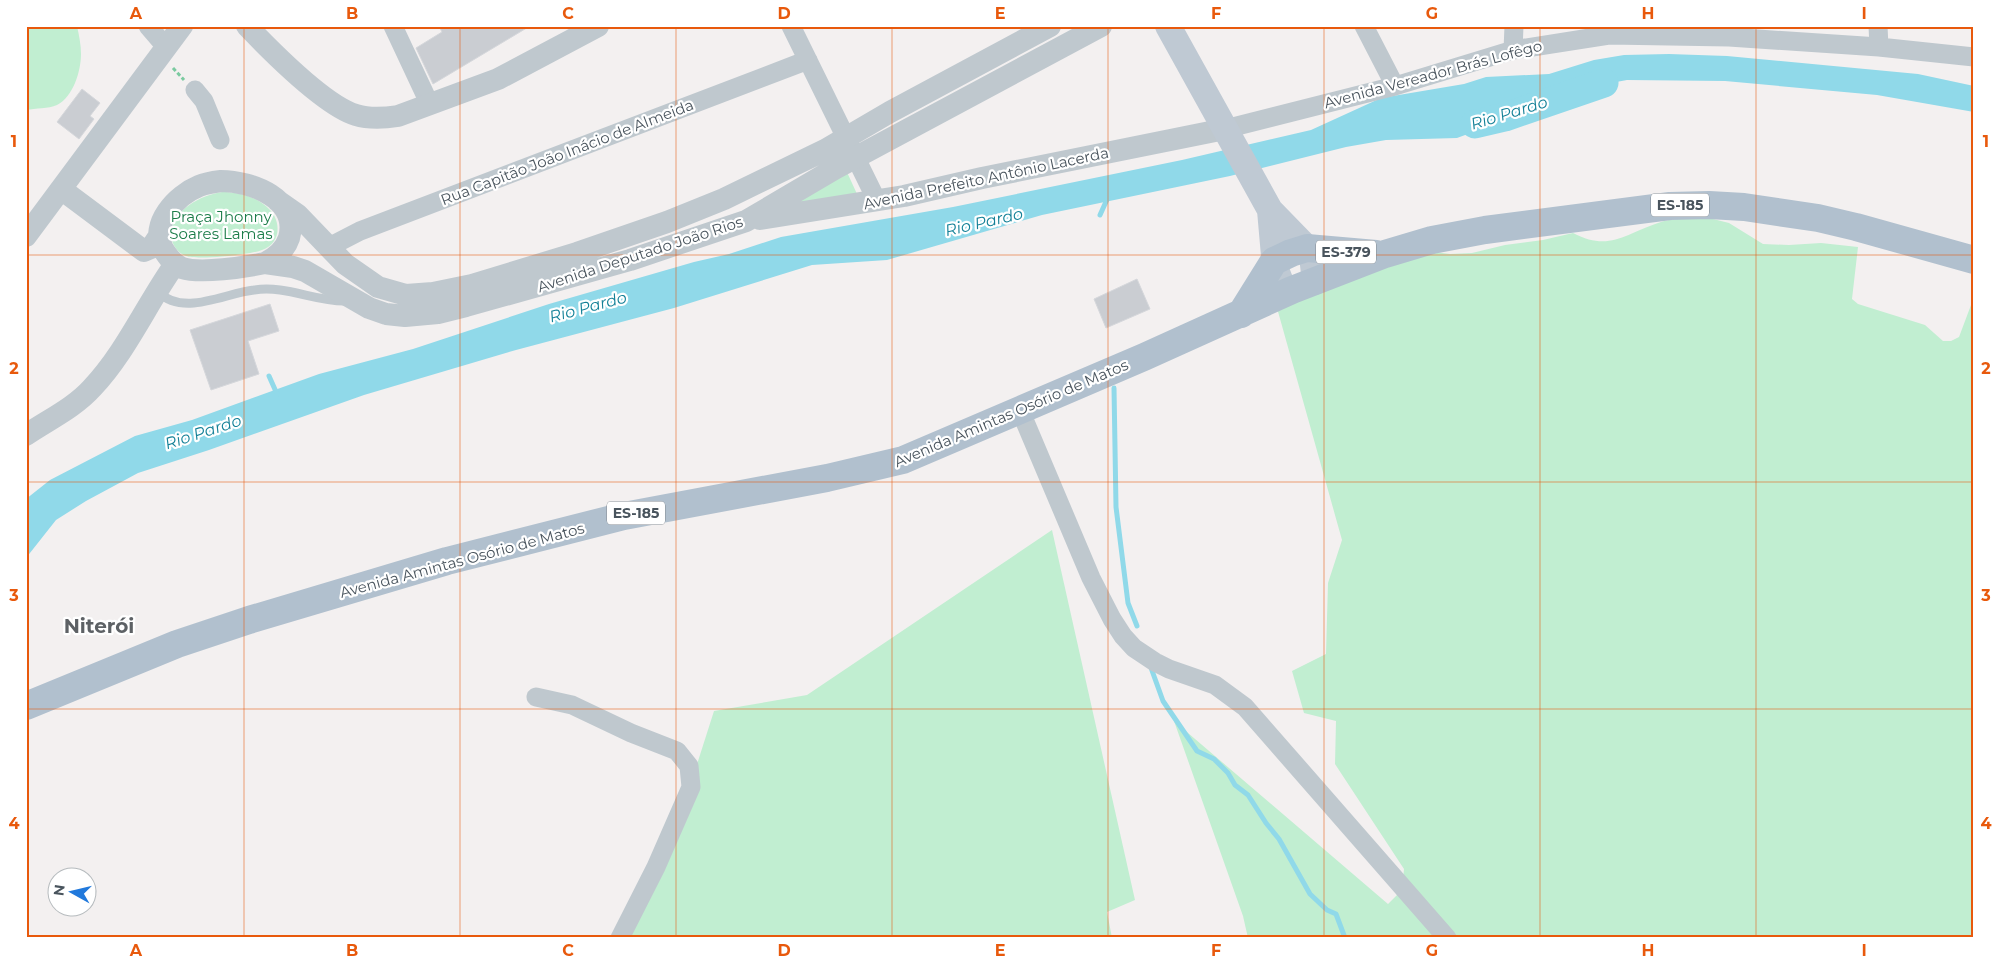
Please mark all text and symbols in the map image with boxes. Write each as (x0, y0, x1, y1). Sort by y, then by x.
text: A (129, 4, 143, 23)
text: B (346, 4, 358, 23)
text: C (562, 4, 574, 23)
text: D (777, 4, 791, 23)
text: E (995, 4, 1005, 23)
text: F (1211, 4, 1221, 23)
text: G (1426, 4, 1438, 23)
text: H (1642, 4, 1654, 23)
text: I (1861, 4, 1867, 23)
street label: Avenida Vereador Brás Lofêgo (1322, 36, 1544, 112)
water label: Rio Pardo (1468, 92, 1550, 134)
street label: Rua Capitão João Inácio de Almeida (438, 95, 696, 209)
text: 1 (11, 132, 17, 151)
text: 1 (1983, 132, 1989, 151)
street label: Avenida Prefeito Antônio Lacerda (862, 143, 1110, 213)
road number: ES-185 (1651, 194, 1709, 216)
water label: Rio Pardo (943, 204, 1025, 240)
park label: Praça Jhonny Soares Lamas (169, 207, 273, 243)
street label: Avenida Deputado João Rios (535, 212, 745, 296)
road number: ES-379 (1316, 240, 1376, 264)
water label: Rio Pardo (547, 288, 629, 326)
street label: Avenida Amintas Osório de Matos (891, 355, 1131, 471)
text: 2 (9, 359, 19, 378)
text: 2 (1981, 359, 1991, 378)
water label: Rio Pardo (162, 411, 244, 453)
road number: ES-185 (607, 502, 665, 524)
street label: Avenida Amintas Osório de Matos (338, 518, 586, 602)
text: 3 (8, 586, 19, 605)
text: 3 (1980, 586, 1991, 605)
district label: Niterói (64, 614, 134, 638)
text: 4 (8, 814, 20, 833)
text: 4 (1980, 814, 1992, 833)
north arrow (48, 866, 98, 916)
text: N (49, 883, 69, 897)
text: A (129, 941, 143, 960)
text: B (346, 941, 358, 960)
text: C (562, 941, 574, 960)
text: D (777, 941, 791, 960)
text: E (995, 941, 1005, 960)
text: F (1211, 941, 1221, 960)
text: G (1426, 941, 1438, 960)
text: H (1642, 941, 1654, 960)
text: I (1861, 941, 1867, 960)

